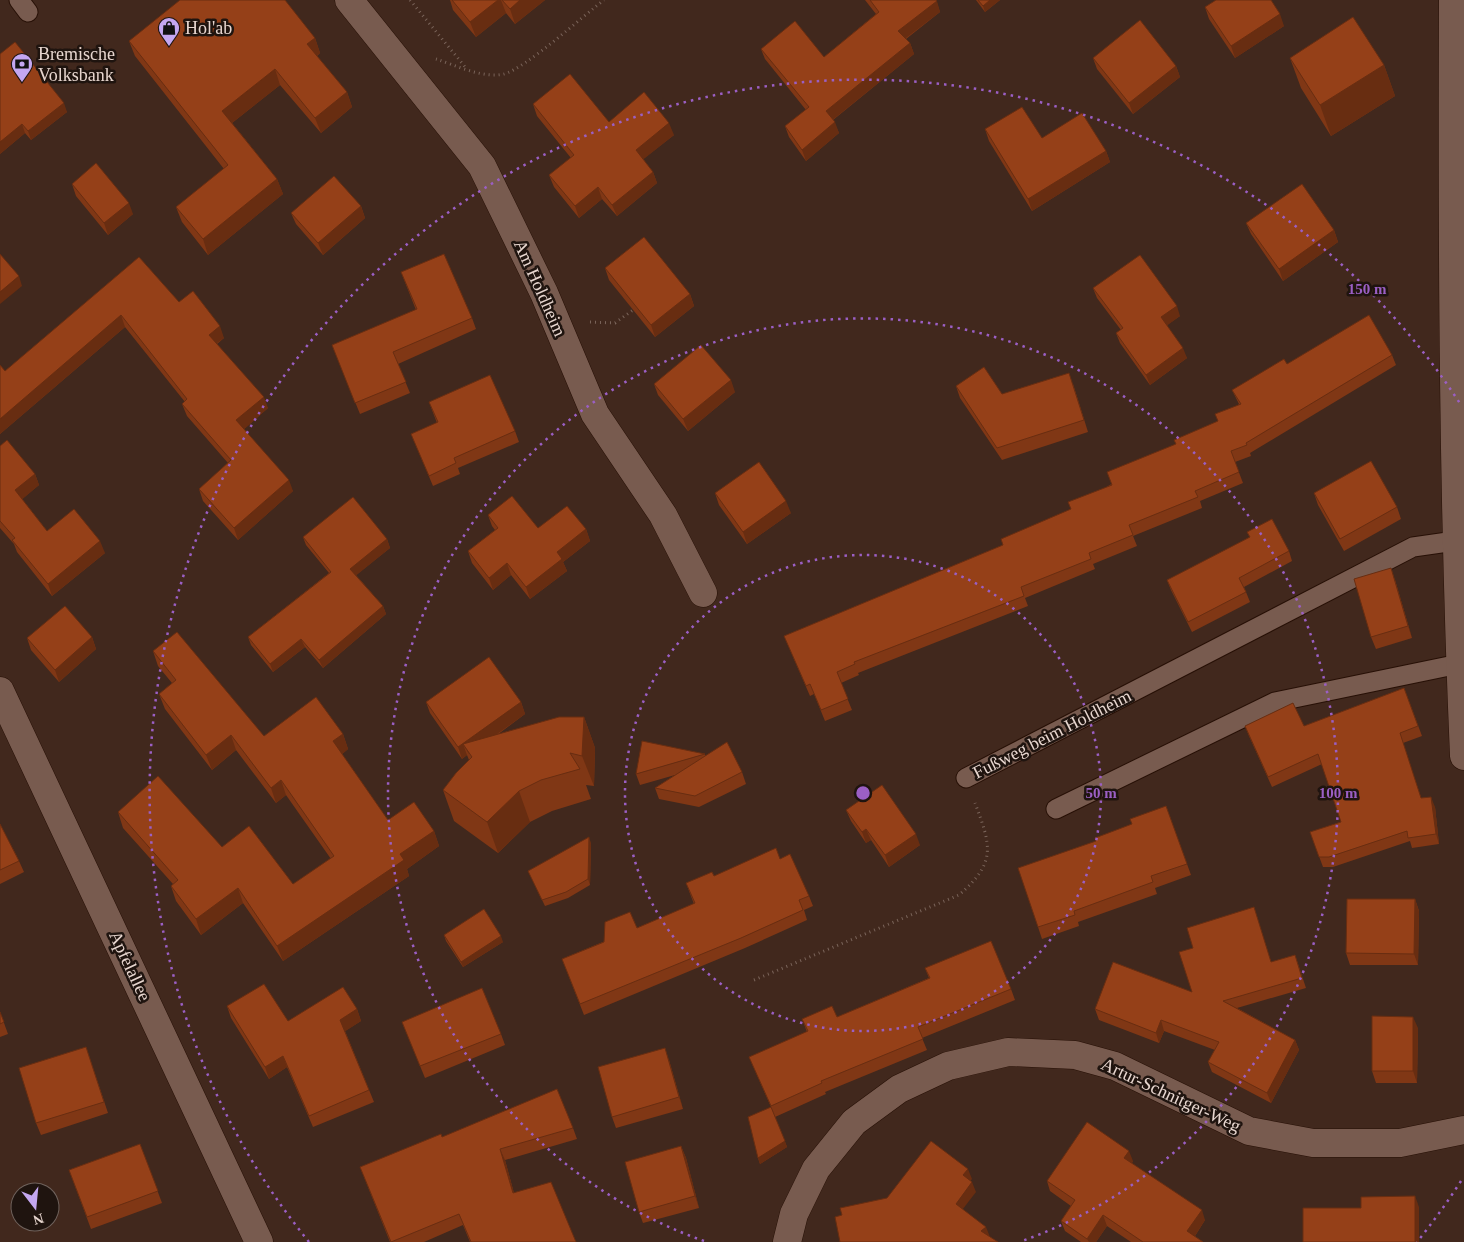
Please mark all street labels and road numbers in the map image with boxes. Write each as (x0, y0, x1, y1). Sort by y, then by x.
street label: Am Holdheim (510, 237, 570, 339)
street label: Fußweg beim Holdheim (970, 685, 1134, 783)
street label: Apfelallee (105, 928, 155, 1004)
street label: Artur-Schnitger-Weg (1098, 1054, 1244, 1136)

